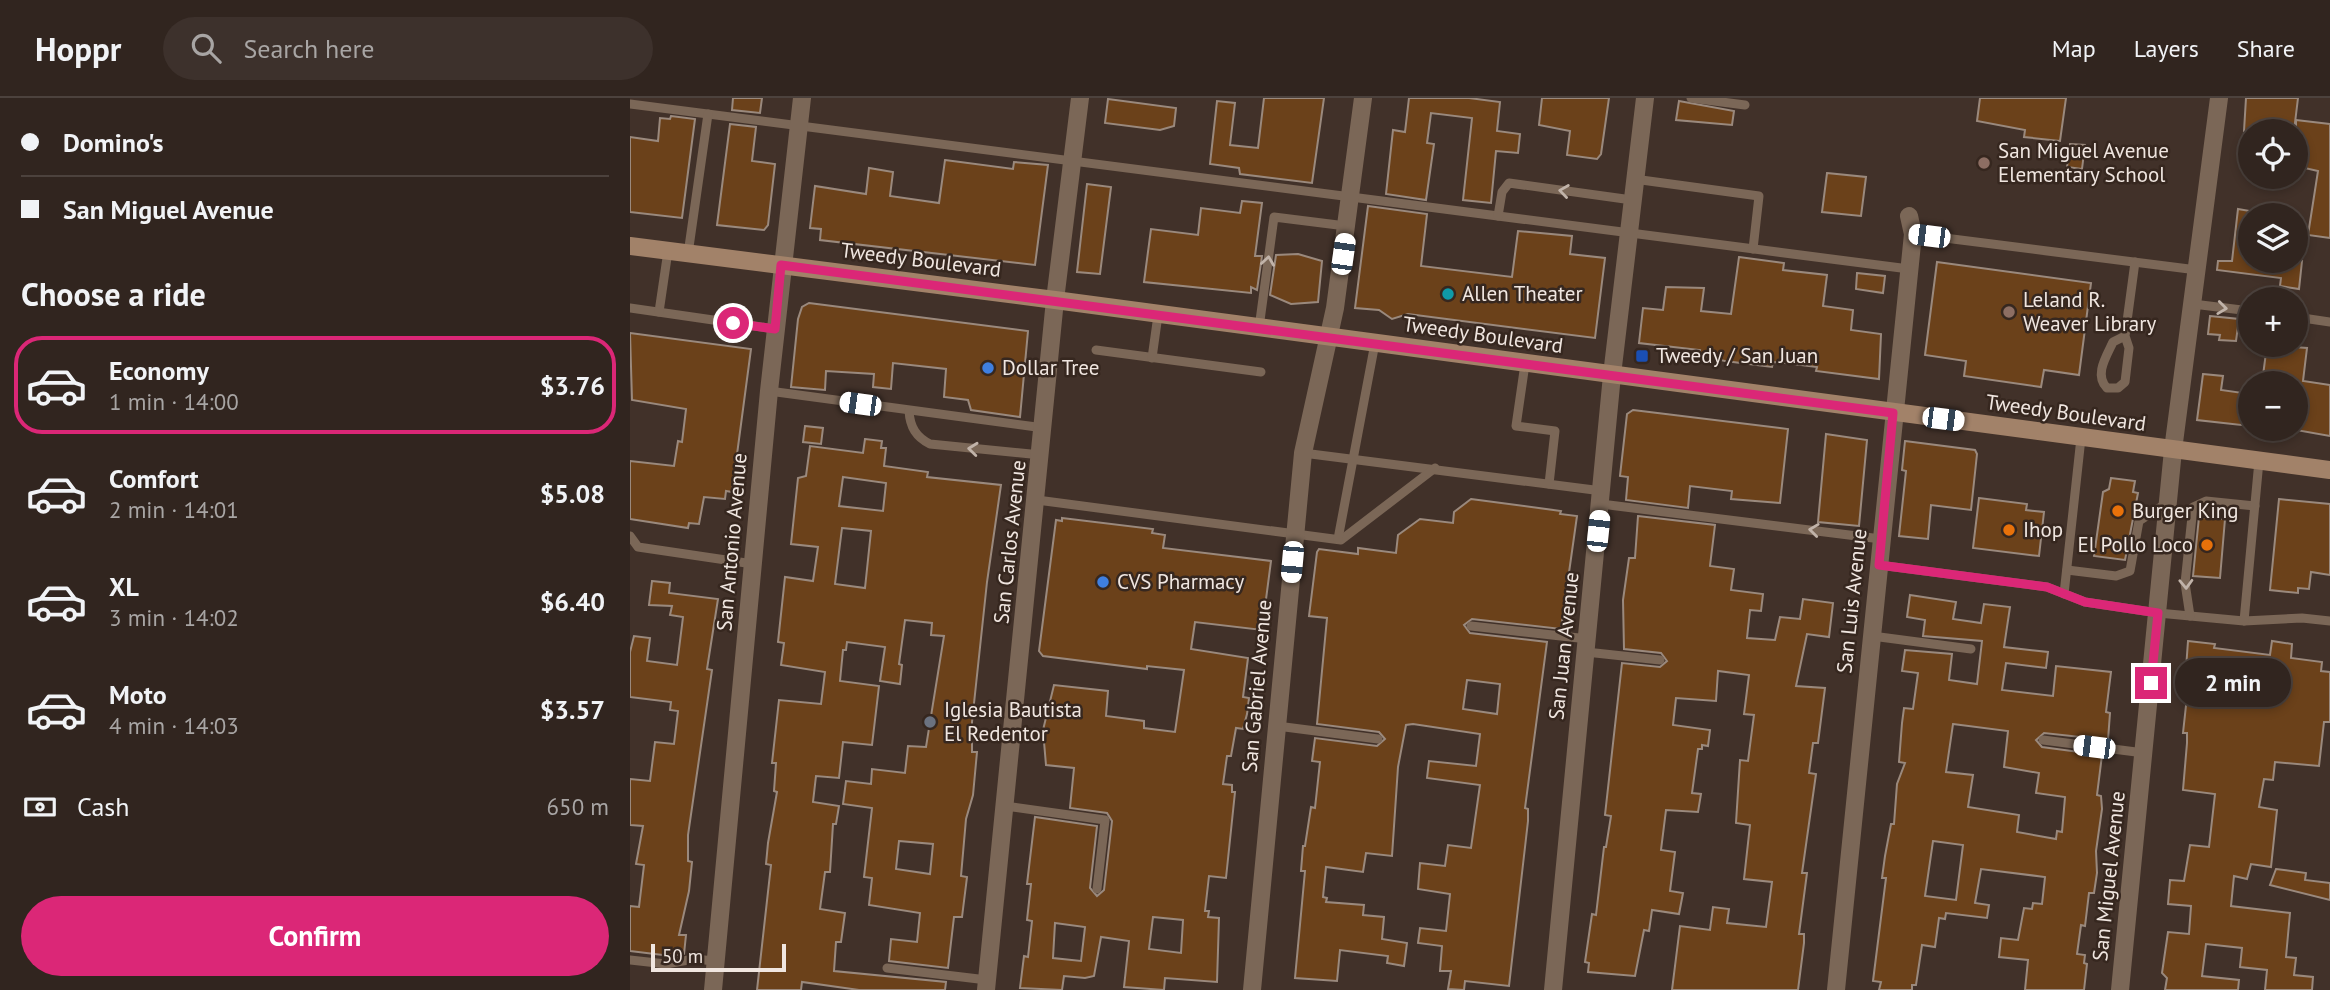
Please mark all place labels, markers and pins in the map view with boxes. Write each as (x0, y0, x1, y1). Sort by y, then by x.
place label: San Miguel Avenue Elementary School (1998, 137, 2169, 188)
marker: San Miguel Avenue Elementary School (1976, 155, 1992, 171)
place label: Allen Theater (1462, 280, 1583, 307)
marker: Allen Theater (1440, 286, 1456, 302)
place label: Leland R. Weaver Library (2023, 286, 2156, 337)
marker: Leland R. Weaver Library (2001, 304, 2017, 320)
place label: Tweedy / San Juan (1656, 342, 1818, 369)
marker: Tweedy / San Juan (1634, 348, 1650, 364)
place label: Dollar Tree (1002, 354, 1099, 381)
marker: Dollar Tree (980, 360, 996, 376)
place label: Burger King (2132, 497, 2239, 524)
marker: Burger King (2110, 503, 2126, 519)
place label: Ihop (2023, 516, 2063, 543)
marker: Ihop (2001, 522, 2017, 538)
place label: El Pollo Loco (2078, 531, 2193, 558)
marker: El Pollo Loco (2199, 537, 2215, 553)
place label: CVS Pharmacy (1117, 568, 1245, 595)
marker: CVS Pharmacy (1095, 574, 1111, 590)
place label: Iglesia Bautista El Redentor (944, 696, 1082, 747)
marker: Iglesia Bautista El Redentor (922, 714, 938, 730)

